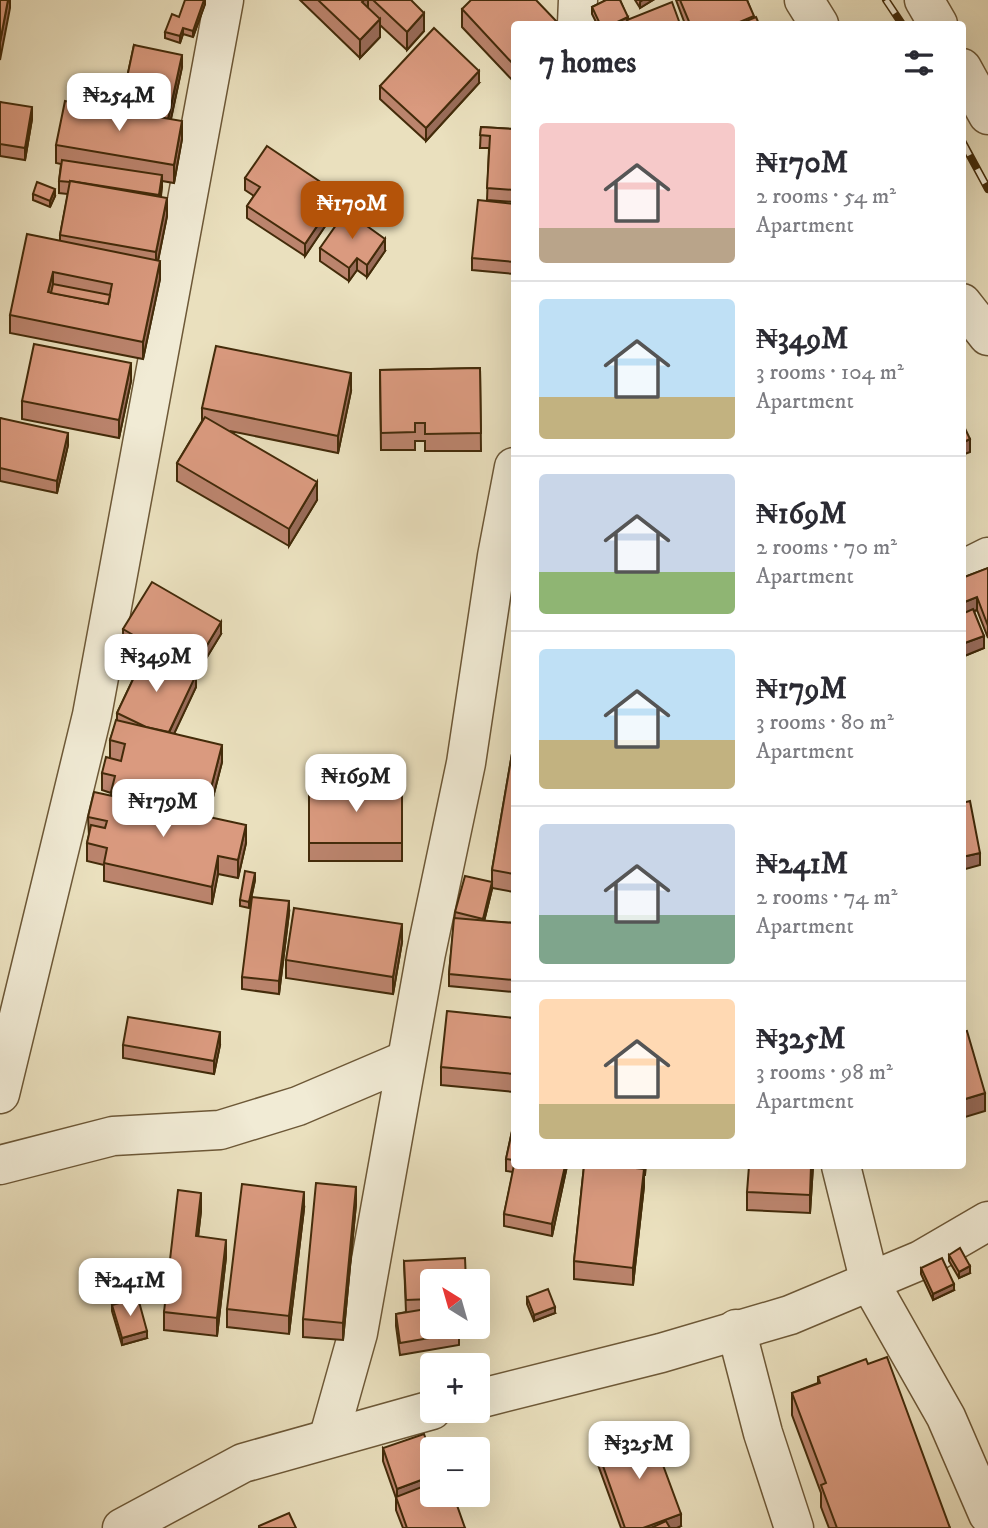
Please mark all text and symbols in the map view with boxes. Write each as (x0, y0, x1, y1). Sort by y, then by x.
icon: filters (900, 44, 938, 82)
text: 7 homes (539, 45, 636, 82)
pin: ₦254M (70, 74, 168, 133)
text: ₦254M (83, 81, 155, 110)
text: ₦170M (756, 145, 848, 182)
icon: home (595, 151, 679, 235)
pin: ₦170M (303, 182, 401, 241)
text: 2 rooms · 54 m² (756, 182, 896, 211)
text: ₦170M (317, 189, 387, 218)
text: Apartment (756, 211, 854, 240)
text: ₦349M (756, 321, 849, 358)
icon: home (595, 327, 679, 411)
text: 3 rooms · 104 m² (756, 358, 904, 387)
text: Apartment (756, 387, 854, 416)
text: ₦169M (756, 496, 847, 533)
icon: home (595, 502, 679, 586)
text: 2 rooms · 70 m² (756, 533, 897, 562)
text: Apartment (756, 562, 854, 591)
pin: ₦349M (107, 634, 205, 694)
text: ₦349M (121, 642, 191, 671)
text: ₦179M (756, 671, 847, 708)
icon: home (595, 677, 679, 761)
text: 3 rooms · 80 m² (756, 708, 894, 737)
text: Apartment (756, 737, 854, 766)
pin: ₦169M (307, 754, 405, 814)
text: ₦169M (321, 762, 391, 791)
pin: ₦179M (114, 780, 212, 839)
text: ₦179M (128, 787, 198, 816)
text: ₦241M (756, 846, 848, 883)
icon: home (595, 852, 679, 936)
text: 2 rooms · 74 m² (756, 883, 897, 912)
text: Apartment (756, 912, 854, 941)
text: ₦325M (756, 1021, 846, 1058)
icon: home (595, 1027, 679, 1111)
text: 3 rooms · 98 m² (756, 1058, 893, 1087)
text: Apartment (756, 1087, 854, 1116)
pin: ₦241M (81, 1258, 179, 1318)
text: ₦241M (95, 1266, 165, 1295)
north arrow (420, 1269, 490, 1339)
map controls (420, 1269, 490, 1507)
button: + (420, 1353, 490, 1423)
pin: ₦325M (590, 1422, 688, 1481)
text: ₦325M (605, 1429, 673, 1458)
button: − (420, 1437, 490, 1507)

